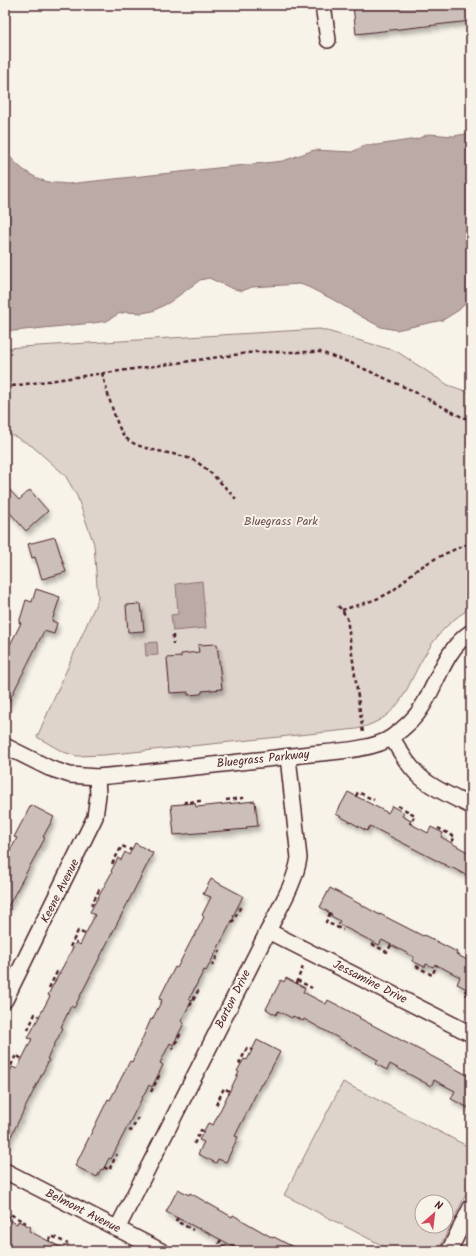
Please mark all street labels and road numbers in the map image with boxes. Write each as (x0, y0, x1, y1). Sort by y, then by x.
street label: Bluegrass Parkway (216, 745, 311, 773)
street label: Keene Avenue (36, 855, 85, 926)
street label: Jessamine Drive (330, 955, 411, 1009)
street label: Barton Drive (210, 966, 256, 1032)
street label: Belmont Avenue (42, 1184, 124, 1238)

